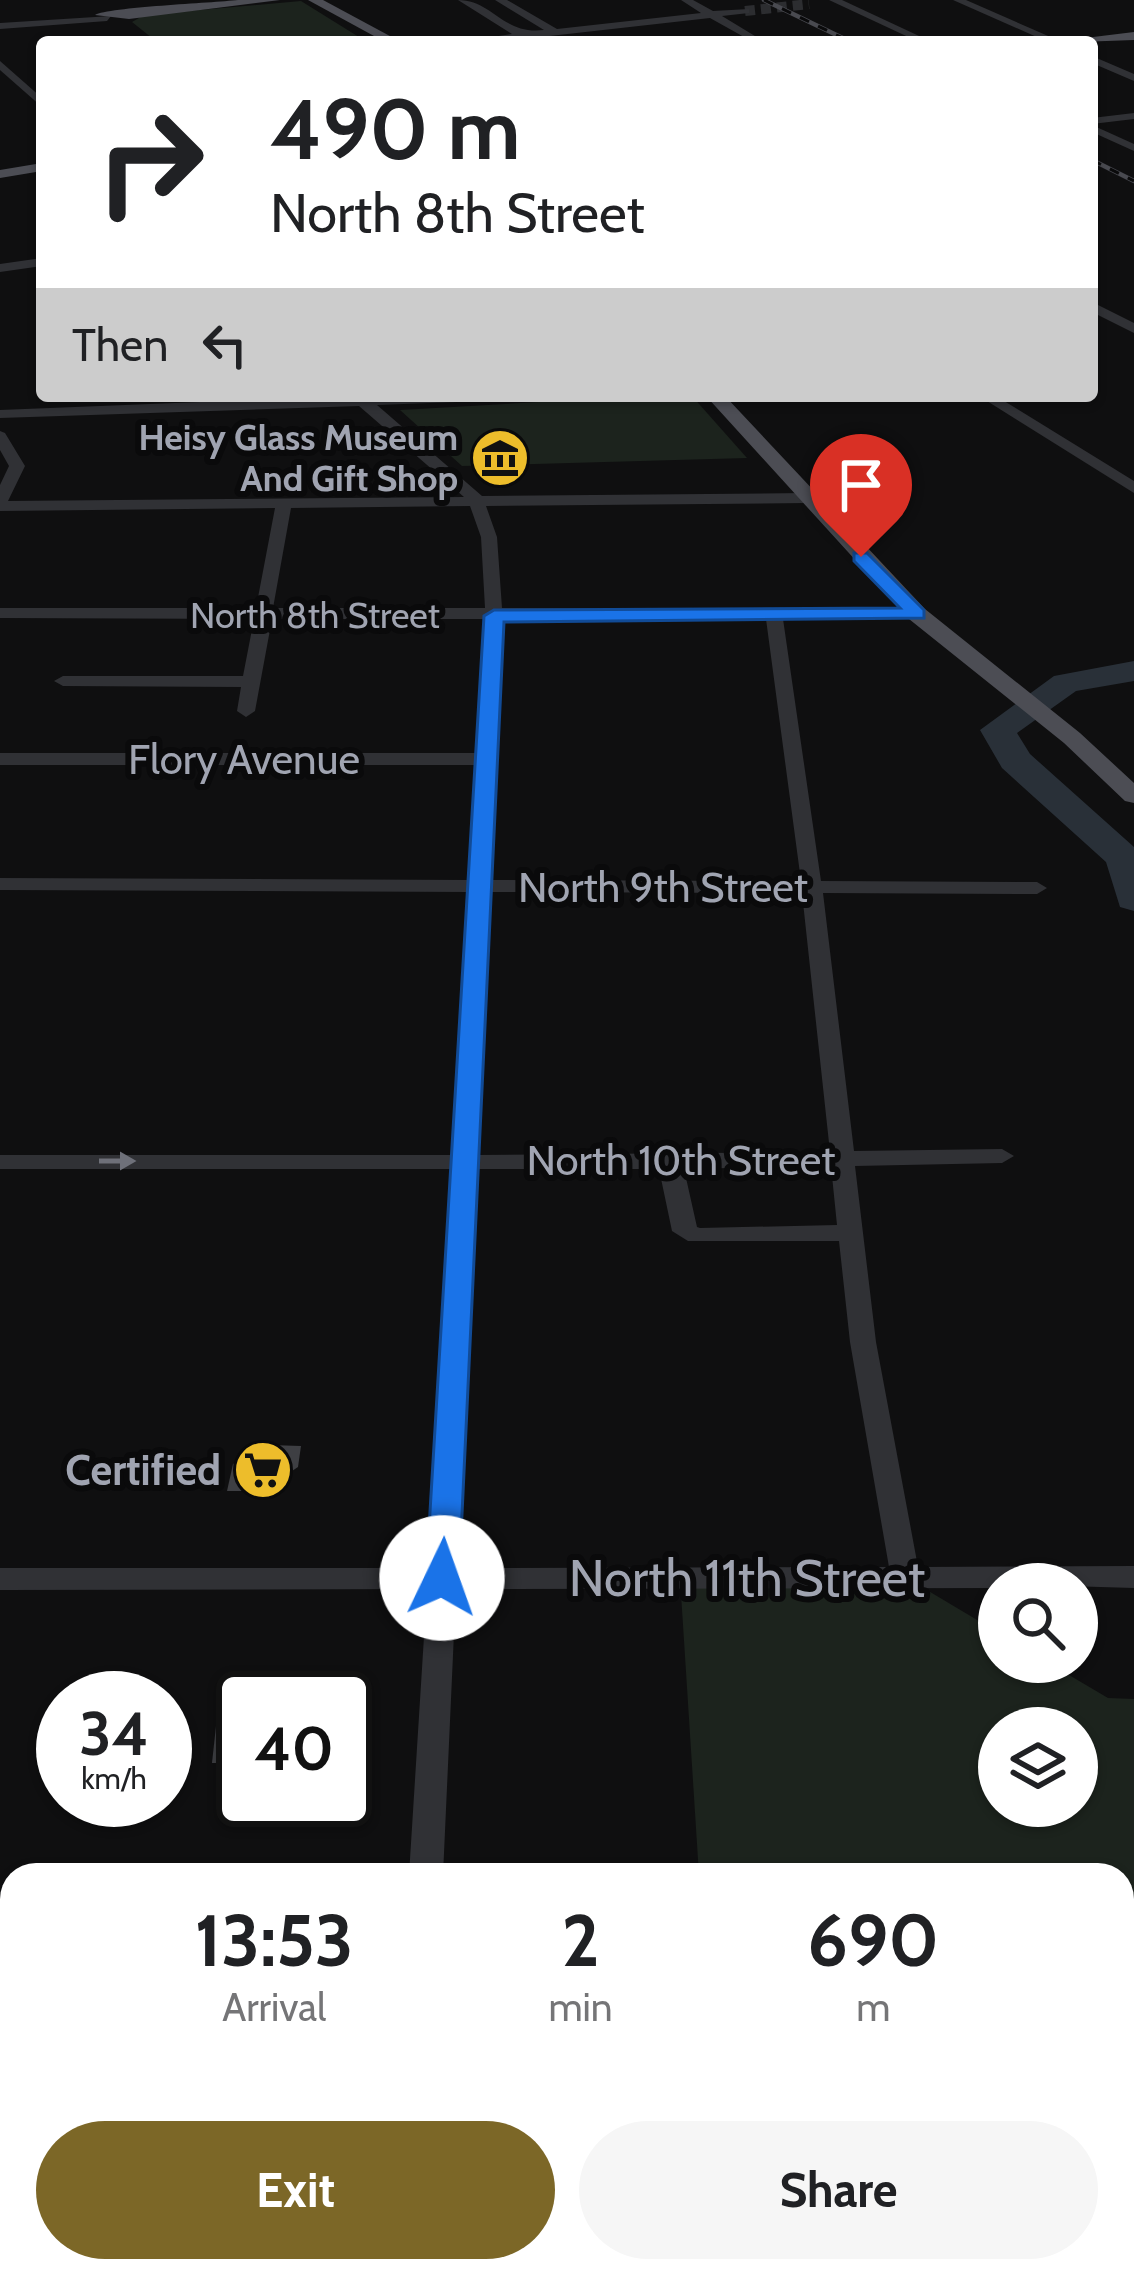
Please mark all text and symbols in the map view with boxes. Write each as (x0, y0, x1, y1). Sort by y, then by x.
text: 490 m (270, 78, 521, 180)
icon: right (72, 84, 228, 240)
text: North 8th Street (270, 180, 645, 246)
icon: left (192, 312, 258, 378)
text: Then (72, 318, 168, 372)
place label: Heisy Glass Museum And Gift Shop (138, 415, 458, 500)
museum icon: Heisy Glass Museum And Gift Shop (469, 427, 531, 489)
pin (810, 434, 912, 557)
icon: arrive (828, 452, 894, 518)
street label: North 8th Street (190, 593, 440, 637)
street label: Flory Avenue (128, 733, 360, 785)
street label: North 9th Street (518, 861, 808, 913)
street label: North 10th Street (526, 1134, 836, 1186)
one-way arrow (99, 1151, 137, 1171)
supermarket icon: Certified (232, 1439, 294, 1501)
place label: Certified (65, 1444, 221, 1496)
position arrow (379, 1515, 505, 1641)
street label: North 11th Street (569, 1547, 925, 1609)
map controls (978, 1563, 1098, 1827)
button: search (978, 1563, 1098, 1683)
speed limit sign: 40 (216, 1671, 372, 1827)
text: 34 (79, 1697, 149, 1770)
button: layers (978, 1707, 1098, 1827)
text: km/h (81, 1760, 147, 1797)
text: 13:53 (195, 1897, 354, 1984)
text: 2 (561, 1897, 600, 1984)
text: 690 (807, 1897, 939, 1984)
text: Arrival (222, 1983, 326, 2031)
text: min (548, 1983, 613, 2031)
text: m (856, 1983, 890, 2031)
button: Exit (36, 2121, 555, 2259)
button: Share (579, 2121, 1098, 2259)

